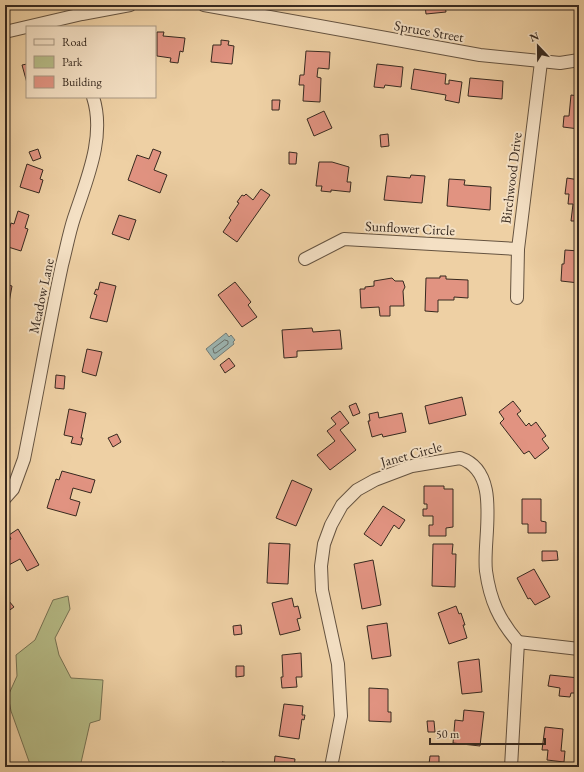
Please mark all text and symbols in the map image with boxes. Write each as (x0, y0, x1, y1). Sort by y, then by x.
street label: Spruce Street (393, 16, 466, 46)
legend (26, 26, 156, 98)
north arrow (518, 26, 558, 66)
text: N (528, 29, 541, 45)
text: Road (62, 34, 88, 50)
text: Park (62, 54, 83, 70)
text: Building (62, 74, 103, 90)
street label: Birchwood Drive (496, 131, 526, 225)
street label: Sunflower Circle (365, 217, 456, 239)
street label: Meadow Lane (24, 256, 58, 335)
street label: Janet Circle (377, 437, 444, 471)
scale bar (430, 720, 545, 746)
text: 50 m (436, 726, 460, 742)

